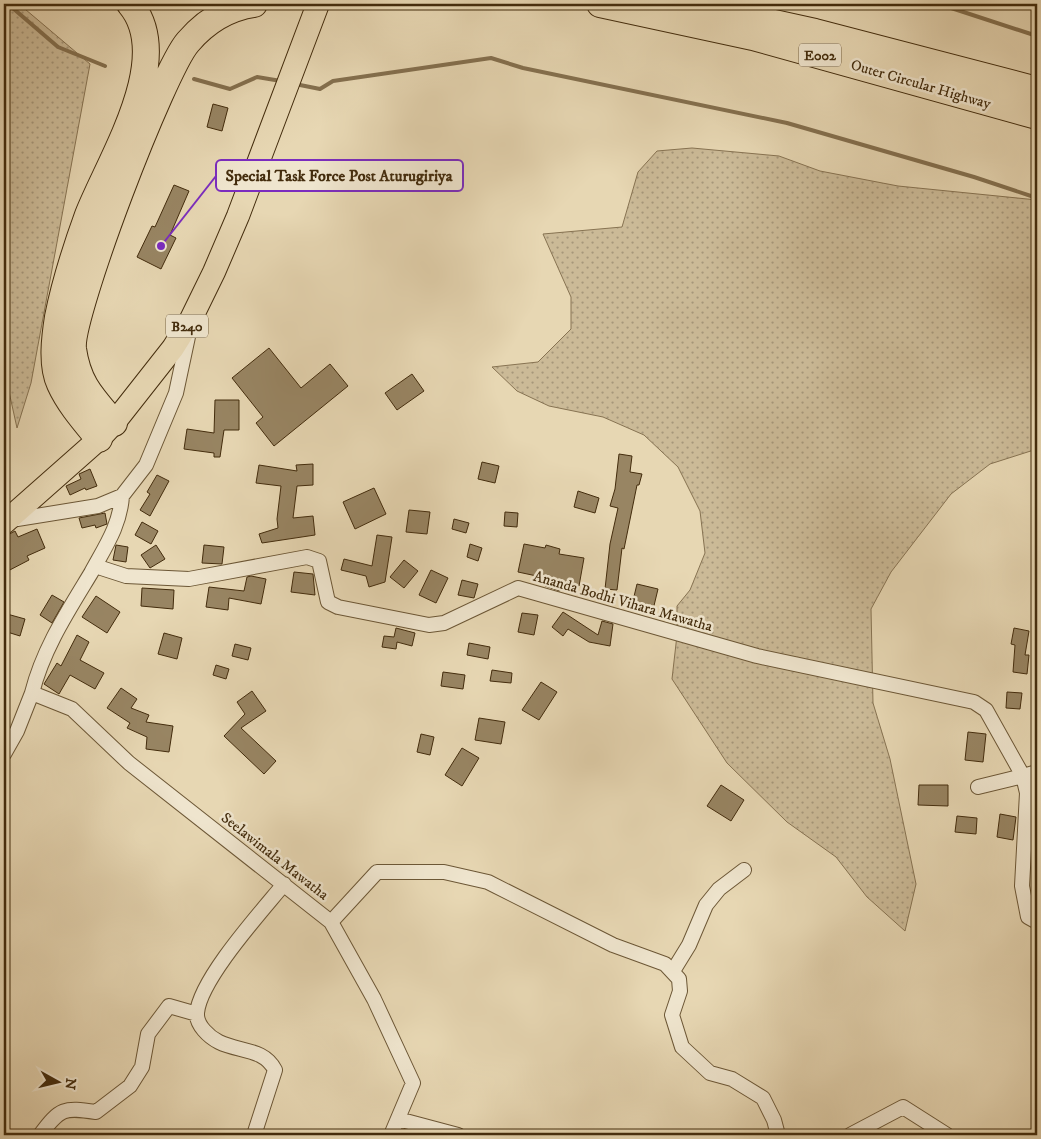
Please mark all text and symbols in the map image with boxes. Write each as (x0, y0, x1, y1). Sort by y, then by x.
road number: E002 (799, 44, 841, 66)
street label: Outer Circular Highway (849, 55, 994, 114)
callout: Special Task Force Post Aturugiriya (216, 160, 463, 191)
text: Special Task Force Post Aturugiriya (226, 166, 454, 186)
road number: B240 (166, 314, 208, 338)
street label: Ananda Bodhi Vihara Mawatha (531, 567, 715, 636)
street label: Seelawimala Mawatha (217, 808, 333, 905)
north arrow (32, 1056, 82, 1106)
text: N (60, 1077, 80, 1091)

